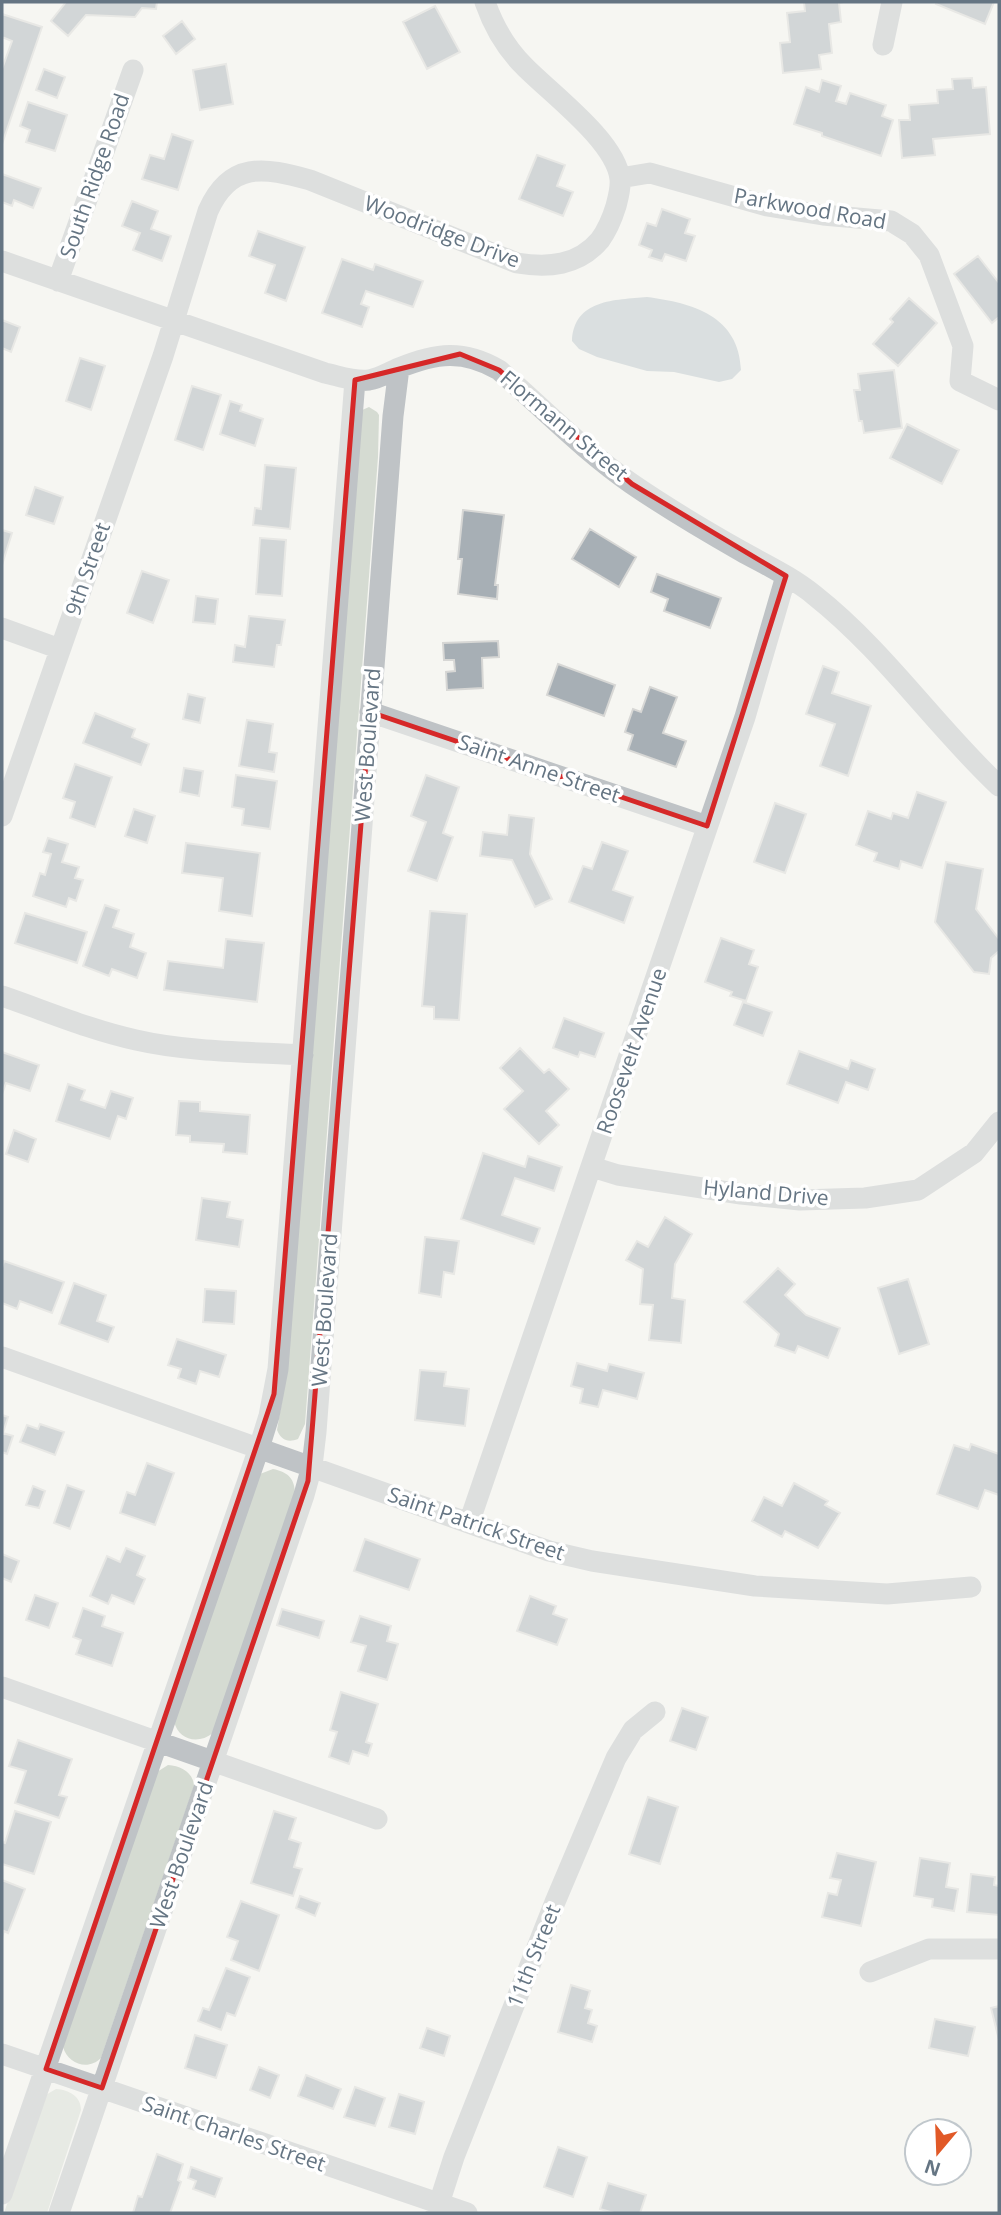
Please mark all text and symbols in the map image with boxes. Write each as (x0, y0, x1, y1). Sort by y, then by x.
street label: South Ridge Road (53, 89, 135, 262)
street label: Parkwood Road (732, 181, 888, 235)
street label: Woodridge Drive (361, 189, 524, 274)
street label: Flormann Street (495, 364, 634, 487)
street label: 9th Street (58, 519, 116, 619)
street label: West Boulevard (348, 667, 386, 823)
street label: Saint Anne Street (455, 727, 624, 809)
street label: Roosevelt Avenue (590, 964, 673, 1137)
street label: Hyland Drive (702, 1173, 830, 1211)
street label: West Boulevard (305, 1232, 343, 1388)
street label: Saint Patrick Street (384, 1480, 568, 1566)
street label: West Boulevard (143, 1777, 219, 1932)
street label: 11th Street (500, 1900, 566, 2011)
street label: Saint Charles Street (139, 2089, 330, 2178)
north arrow (903, 2117, 973, 2187)
text: N (921, 2153, 944, 2183)

